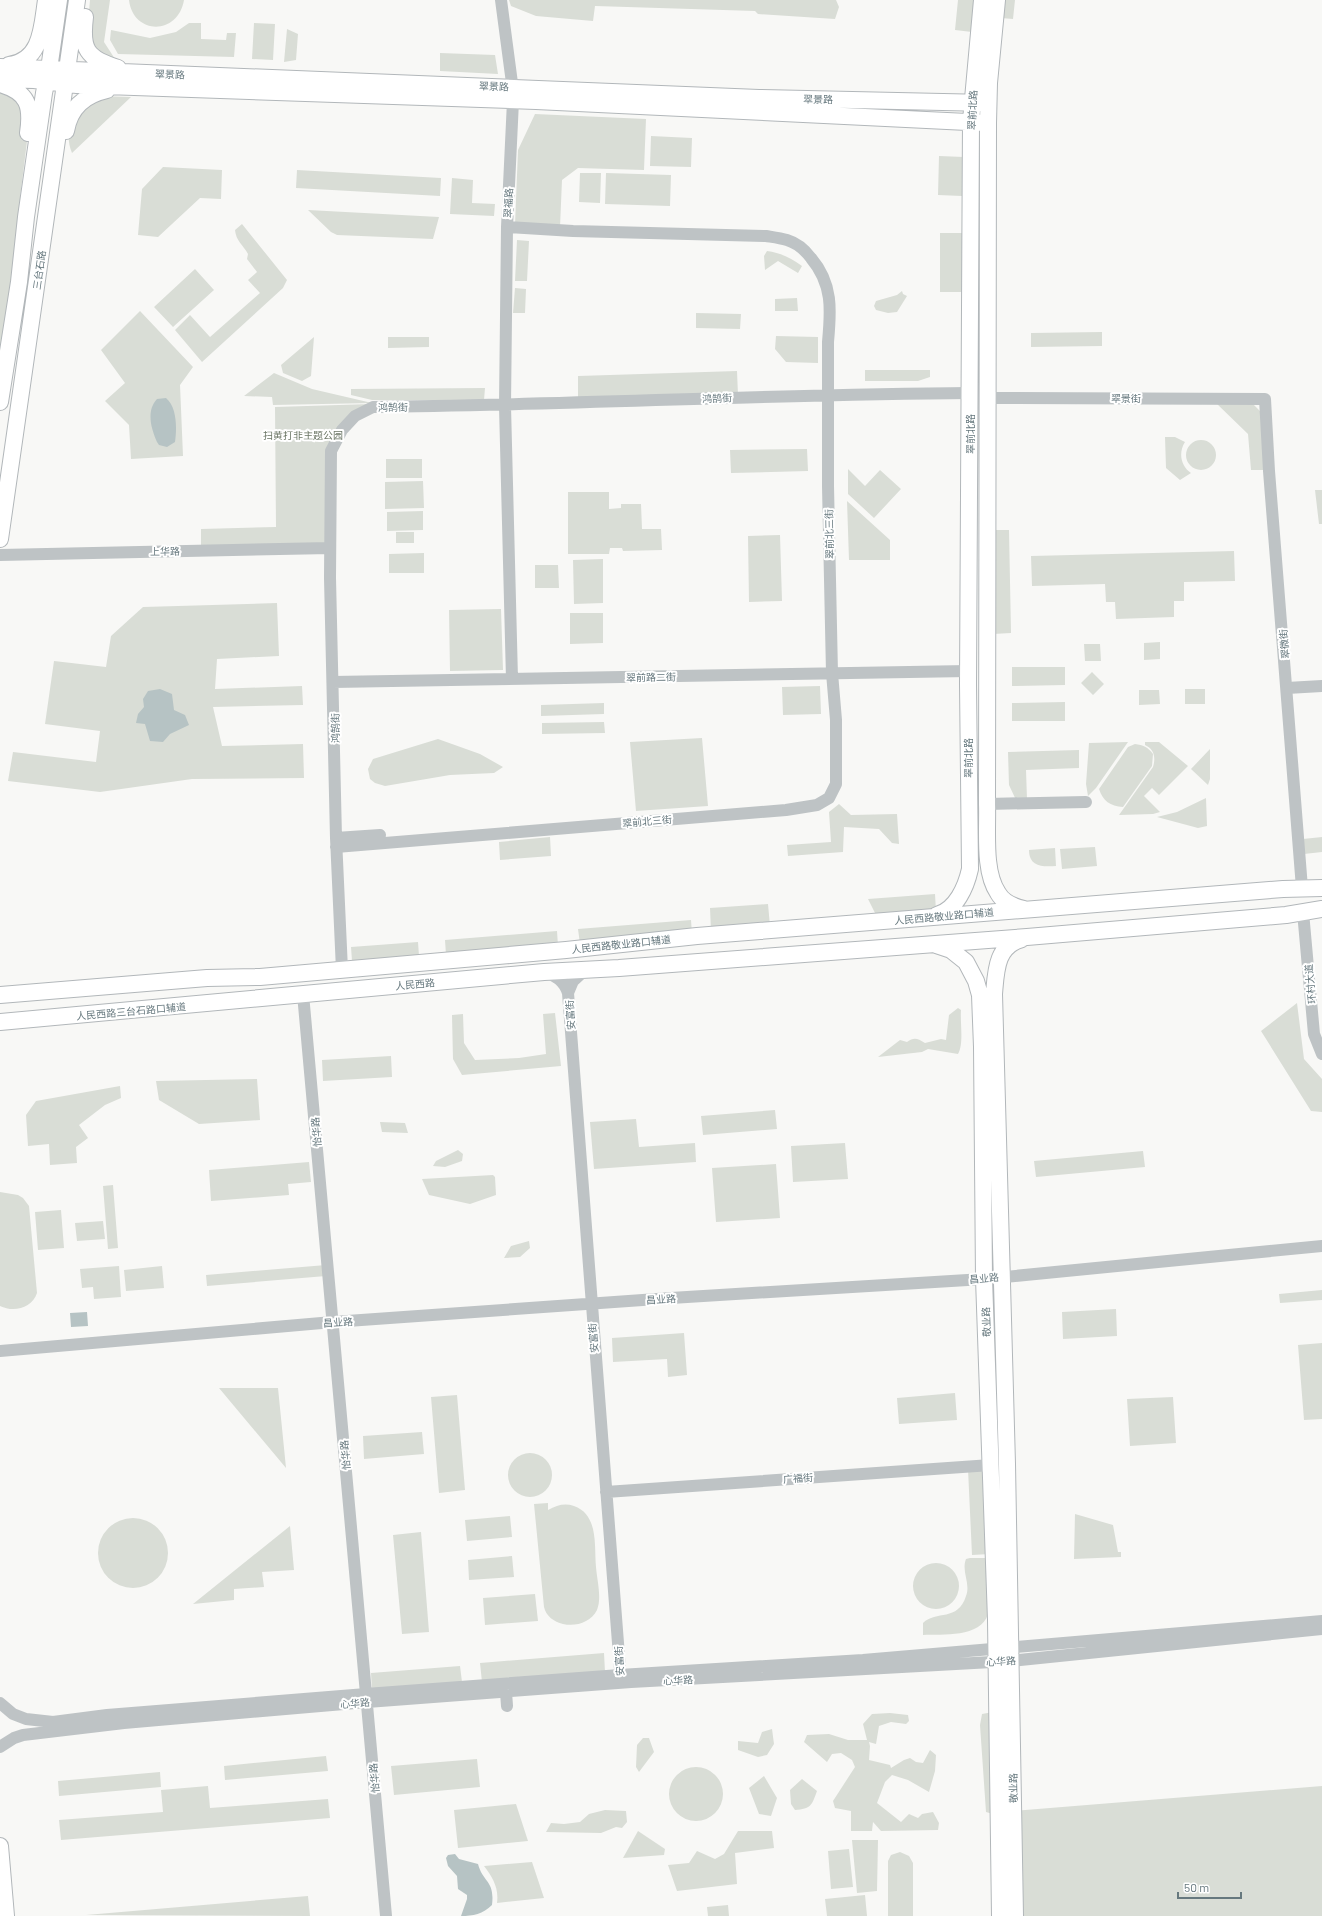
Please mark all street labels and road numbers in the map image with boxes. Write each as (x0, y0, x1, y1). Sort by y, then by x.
street label: 翠景路 (155, 67, 185, 81)
street label: 翠景路 (479, 79, 509, 93)
street label: 翠前北路 (965, 90, 979, 130)
street label: 翠景路 (803, 93, 833, 105)
street label: 翠福路 (501, 188, 515, 218)
street label: 三台石路 (30, 249, 48, 291)
street label: 鸿鹄街 (702, 391, 732, 405)
street label: 翠景街 (1111, 392, 1141, 404)
street label: 鸿鹄街 (378, 401, 408, 413)
street label: 翠前北路 (964, 414, 976, 454)
street label: 翠前北三街 (823, 509, 835, 559)
street label: 上华路 (150, 545, 180, 557)
street label: 翠微街 (1277, 629, 1291, 659)
street label: 翠前路二街 (626, 671, 676, 683)
street label: 鸿鹄街 (329, 713, 341, 743)
street label: 翠前北路 (962, 738, 974, 778)
street label: 翠前北三街 (622, 813, 672, 829)
street label: 人民西路敬业路口辅道 (894, 906, 994, 926)
street label: 人民西路敬业路口辅道 (571, 933, 671, 955)
street label: 环村大道 (1302, 964, 1318, 1004)
street label: 人民西路 (395, 976, 435, 992)
street label: 人民西路三台石路口辅道 (76, 1000, 186, 1022)
street label: 安富街 (563, 1000, 577, 1030)
street label: 怡华路 (309, 1117, 323, 1147)
street label: 昌业路 (969, 1271, 999, 1285)
street label: 昌业路 (646, 1292, 676, 1306)
street label: 敬业路 (979, 1307, 993, 1337)
street label: 昌业路 (323, 1315, 353, 1329)
street label: 安富街 (586, 1323, 600, 1353)
street label: 怡华路 (338, 1440, 352, 1470)
street label: 广福街 (783, 1471, 813, 1485)
street label: 安富街 (612, 1646, 626, 1676)
street label: 心华路 (986, 1654, 1016, 1668)
street label: 心华路 (663, 1673, 693, 1687)
street label: 心华路 (340, 1696, 370, 1710)
street label: 怡华路 (367, 1763, 381, 1793)
street label: 敬业路 (1007, 1773, 1019, 1803)

